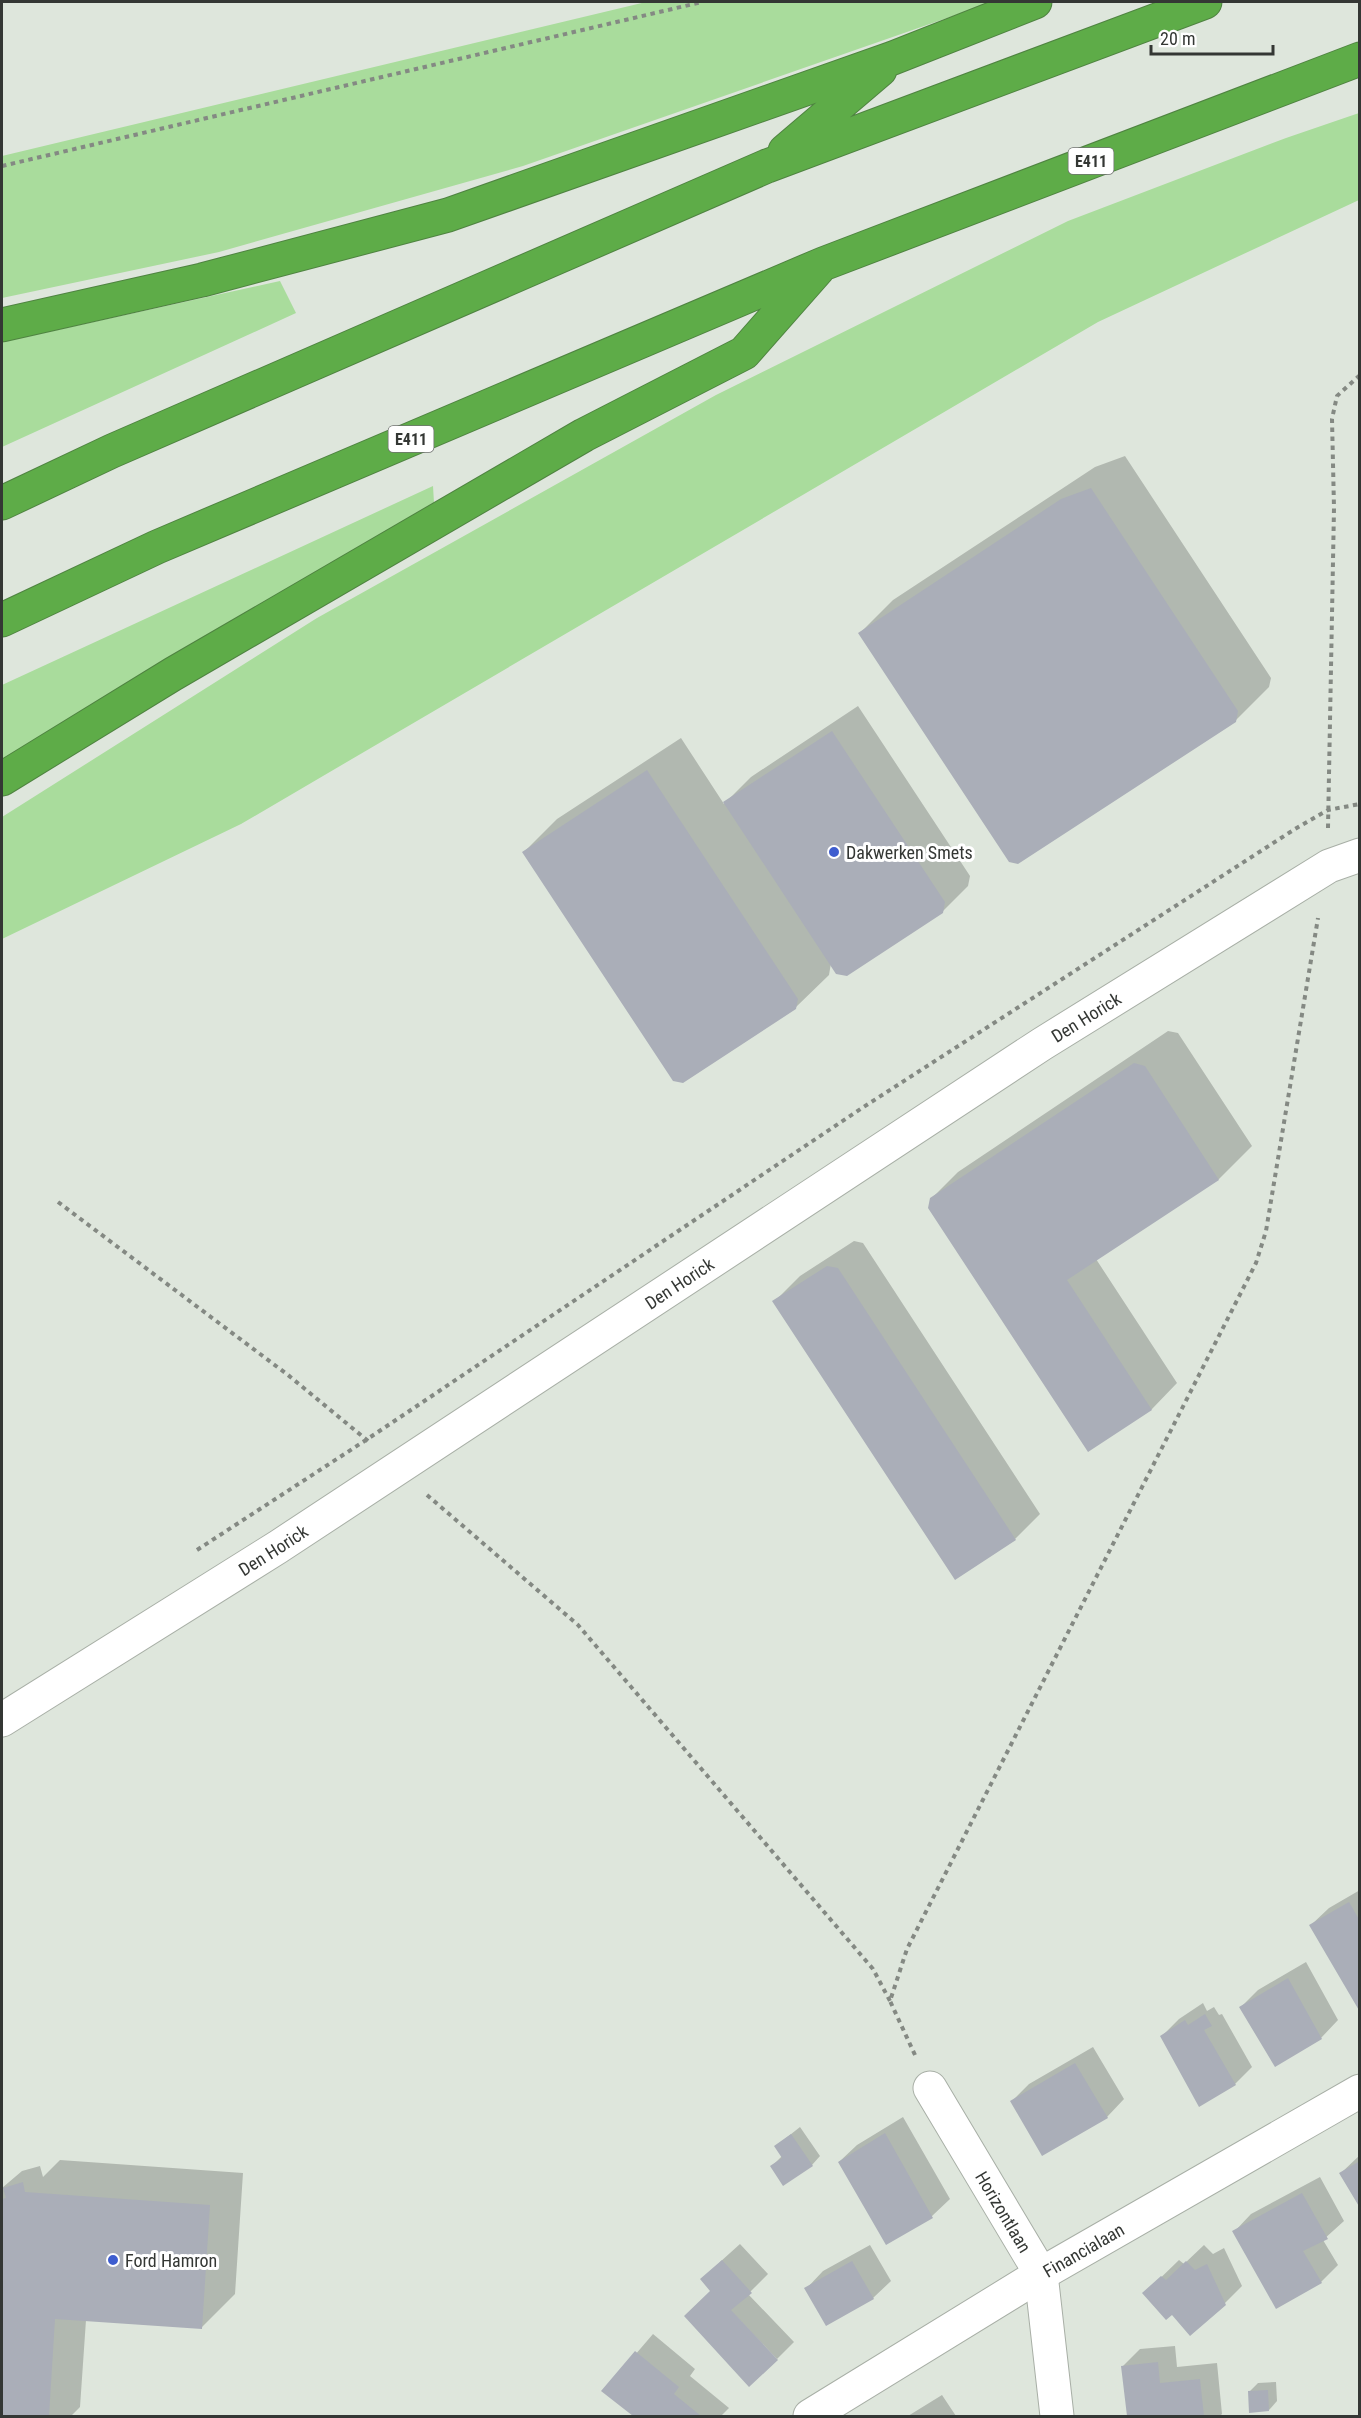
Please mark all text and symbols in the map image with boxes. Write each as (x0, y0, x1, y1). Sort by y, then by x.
scale bar (1151, 18, 1272, 56)
text: 20 m (1160, 28, 1195, 49)
road number: E411 (1068, 148, 1114, 174)
road number: E411 (388, 426, 434, 452)
place label: Dakwerken Smets (846, 842, 973, 863)
marker: Dakwerken Smets (827, 845, 841, 859)
street label: Den Horick (1047, 987, 1124, 1046)
street label: Den Horick (641, 1253, 717, 1313)
street label: Den Horick (235, 1520, 312, 1580)
street label: Horizontlaan (972, 2167, 1036, 2256)
street label: Financialaan (1039, 2218, 1128, 2281)
place label: Ford Hamron (125, 2250, 217, 2271)
marker: Ford Hamron (106, 2253, 120, 2267)

